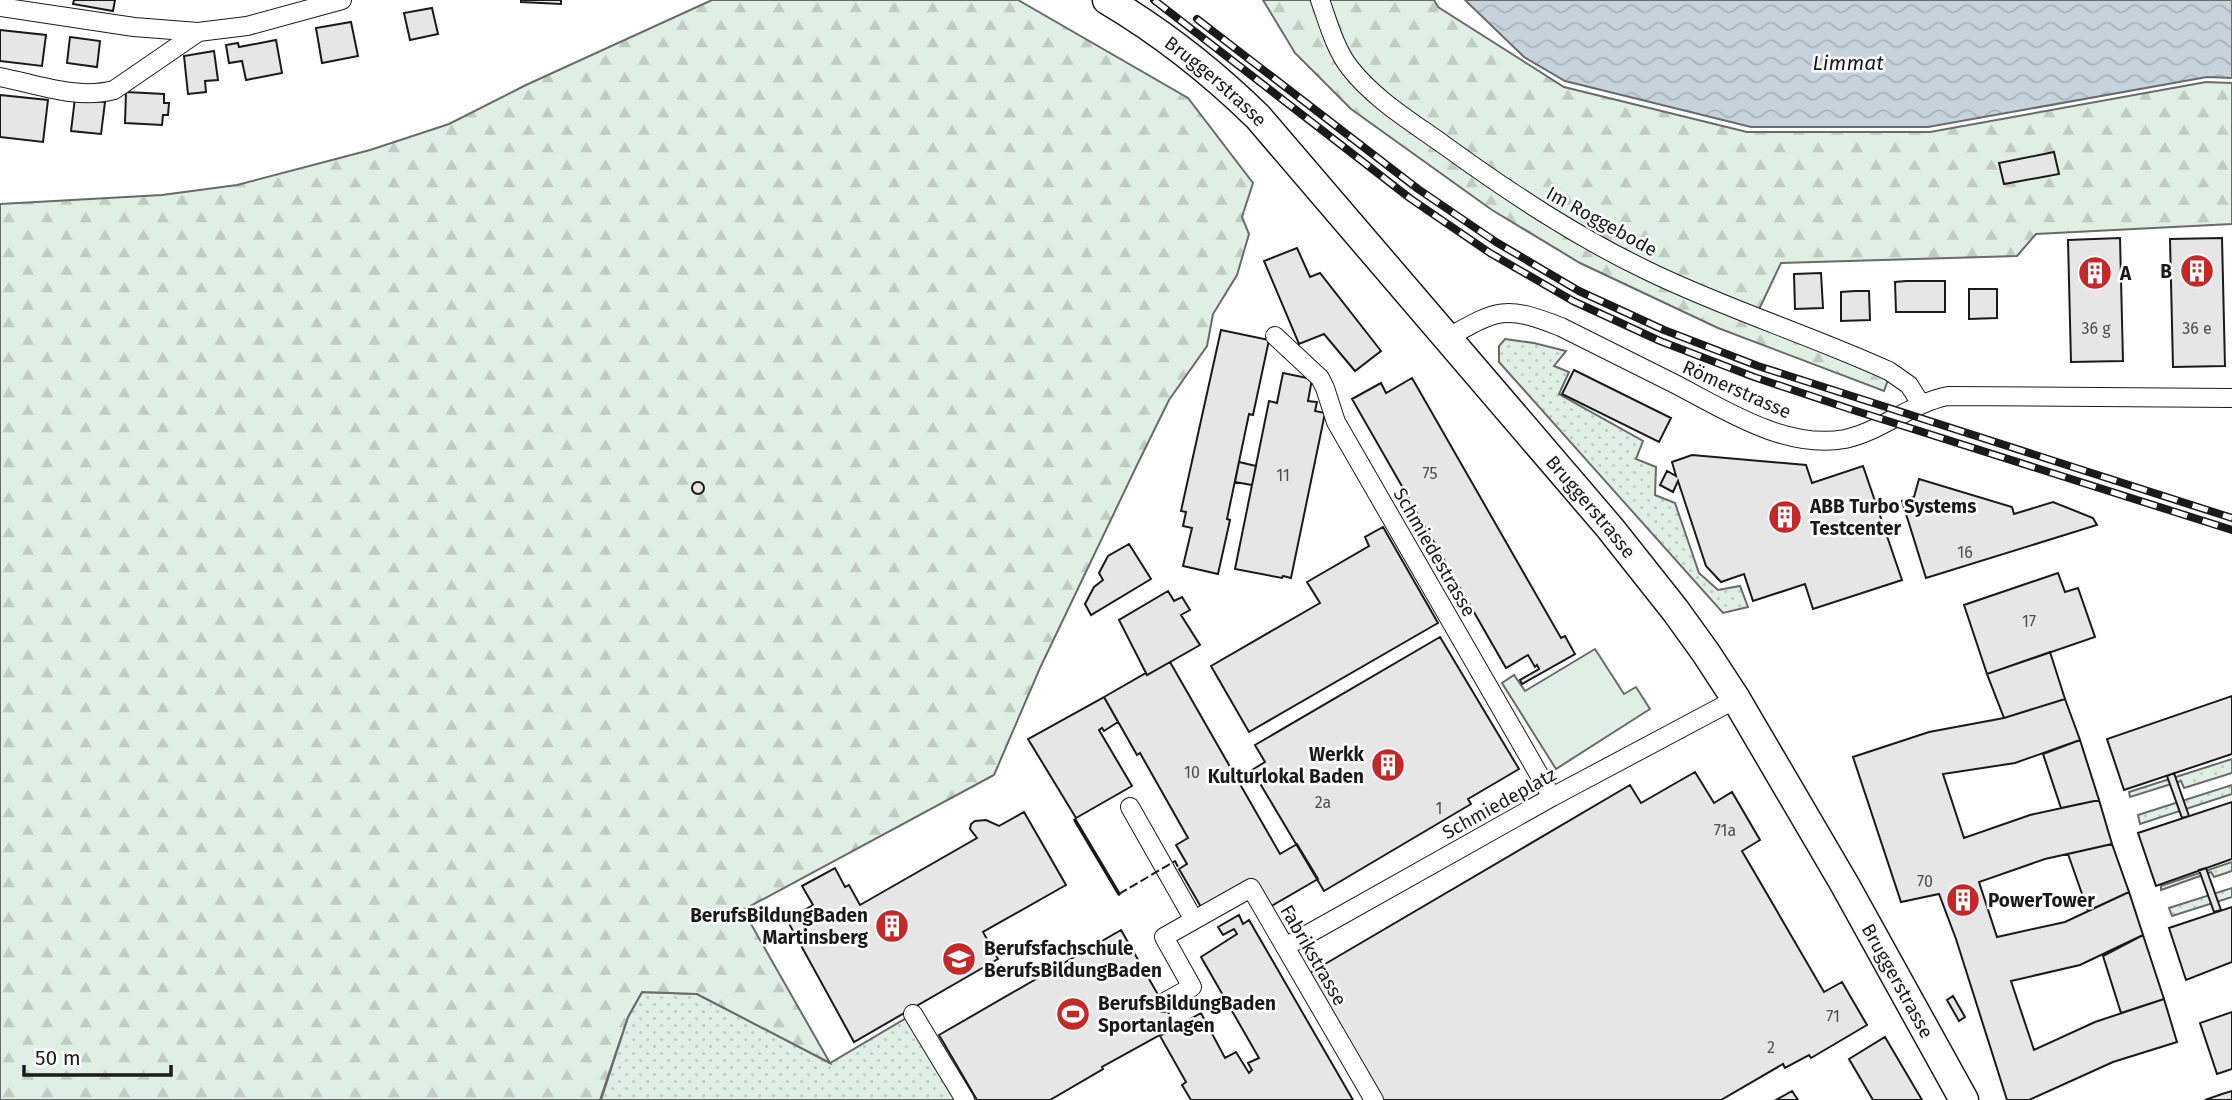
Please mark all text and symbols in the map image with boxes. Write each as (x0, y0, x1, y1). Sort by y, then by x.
street label: Bruggerstrasse (1160, 31, 1272, 131)
water label: Limmat (1812, 50, 1884, 76)
street label: Im Roggebode (1542, 182, 1661, 261)
building icon: B (2178, 252, 2216, 290)
building icon: A (2076, 254, 2114, 292)
place label: B (2160, 260, 2172, 283)
place label: A (2119, 262, 2132, 285)
house number: 36 g (2081, 319, 2111, 338)
house number: 36 e (2182, 319, 2212, 338)
street label: Römerstrasse (1679, 355, 1795, 424)
street label: Bruggerstrasse (1541, 451, 1640, 563)
house number: 75 (1423, 464, 1437, 483)
house number: 11 (1276, 466, 1290, 485)
street label: Schmiedestrasse (1388, 484, 1481, 621)
place label: ABB Turbo Systems Testcenter (1809, 495, 1976, 540)
building icon: ABB Turbo Systems Testcenter (1766, 498, 1804, 536)
house number: 16 (1957, 543, 1973, 562)
house number: 17 (2022, 612, 2036, 631)
place label: Werkk Kulturlokal Baden (1208, 743, 1364, 788)
building icon: Werkk Kulturlokal Baden (1369, 746, 1407, 784)
house number: 10 (1184, 763, 1200, 782)
street label: Schmiedeplatz (1438, 763, 1560, 844)
house number: 2a (1315, 793, 1331, 812)
house number: 1 (1436, 799, 1442, 818)
house number: 71a (1714, 821, 1736, 840)
house number: 70 (1917, 872, 1933, 891)
building icon: PowerTower (1944, 881, 1982, 919)
place label: PowerTower (1988, 889, 2095, 912)
street label: Fabrikstrasse (1275, 901, 1352, 1010)
place label: BerufsBildungBaden Martinsberg (690, 904, 869, 949)
building icon: BerufsBildungBaden Martinsberg (873, 907, 911, 945)
street label: Bruggerstrasse (1857, 920, 1938, 1042)
place label: Berufsfachschule BerufsBildungBaden (984, 937, 1162, 982)
school or university icon: Berufsfachschule BerufsBildungBaden (940, 940, 978, 978)
place label: BerufsBildungBaden Sportanlagen (1098, 992, 1276, 1037)
sports icon: BerufsBildungBaden Sportanlagen (1054, 995, 1092, 1033)
house number: 71 (1826, 1007, 1840, 1026)
scale bar (24, 1034, 172, 1078)
house number: 2 (1767, 1038, 1775, 1057)
text: 50 m (35, 1045, 81, 1071)

